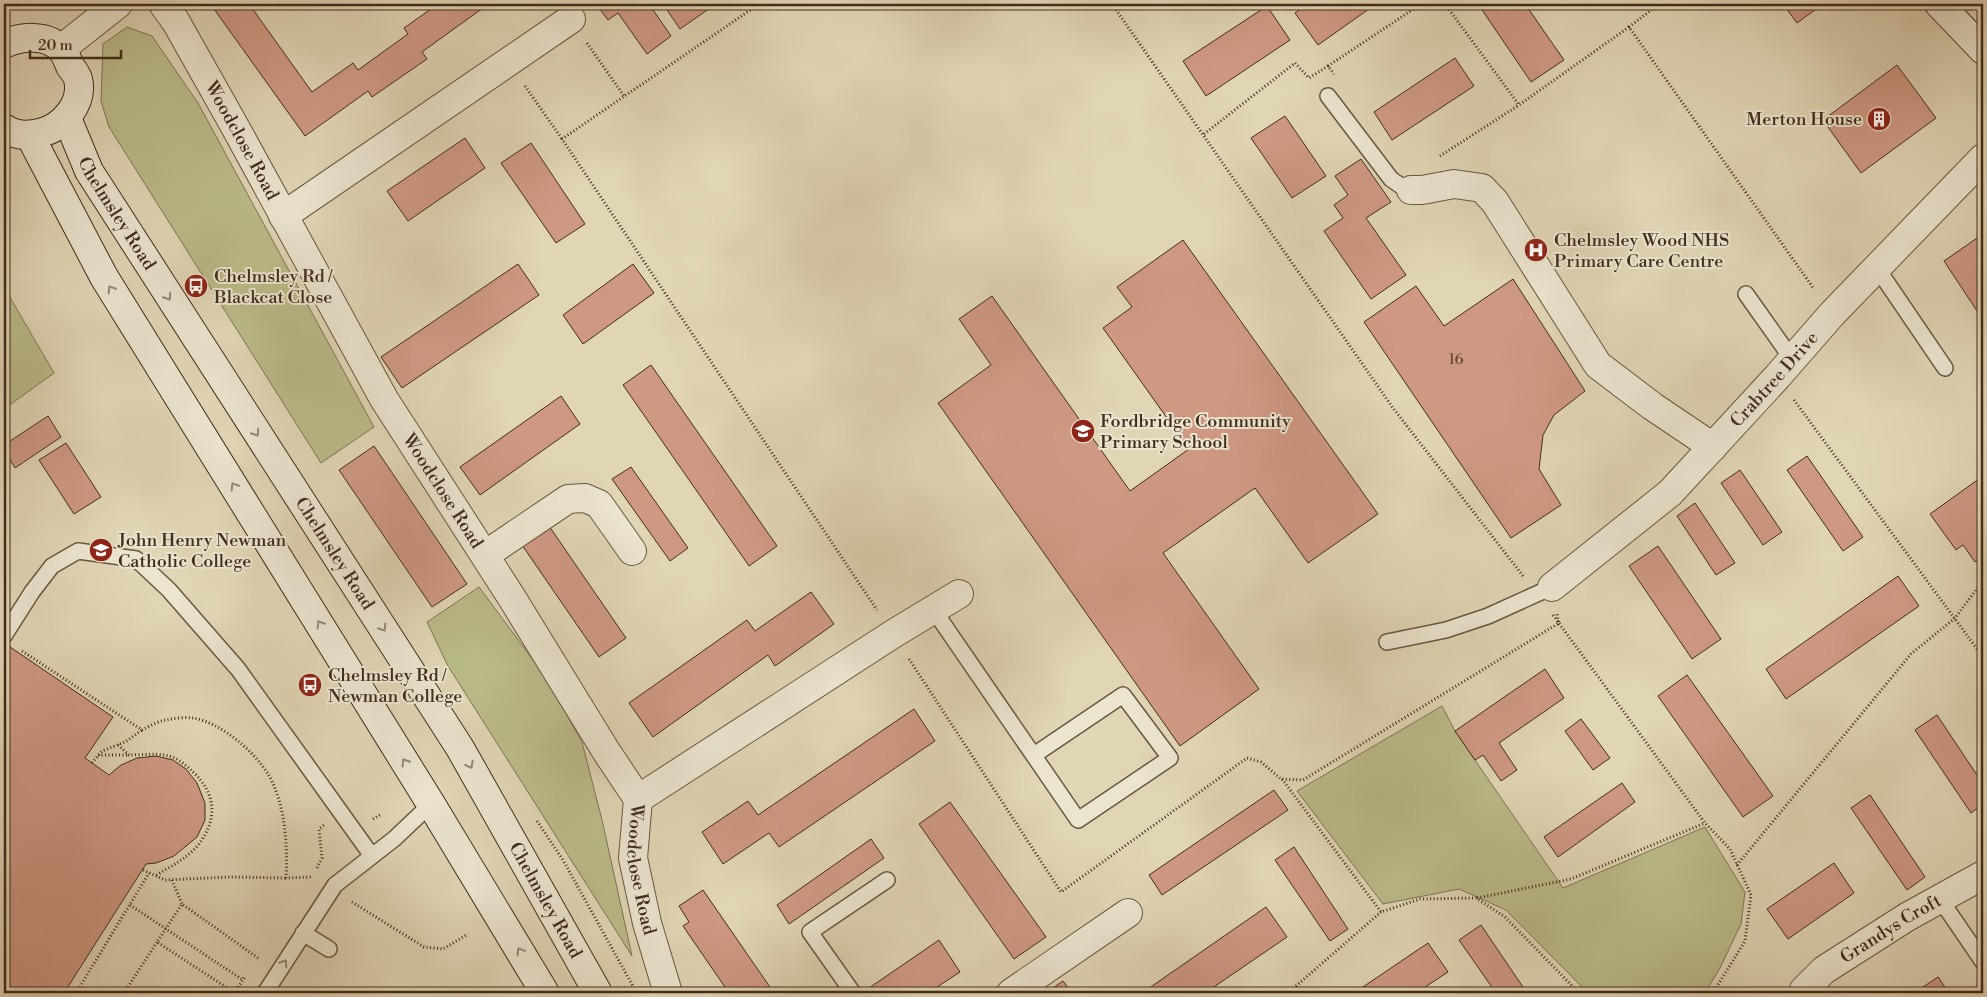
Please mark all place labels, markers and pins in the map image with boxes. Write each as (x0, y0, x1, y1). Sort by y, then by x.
building icon: Merton House (1866, 106, 1892, 132)
place label: Merton House (1746, 108, 1862, 131)
place label: Chelmsley Wood NHS Primary Care Centre (1554, 229, 1729, 273)
hospital icon: Chelmsley Wood NHS Primary Care Centre (1523, 237, 1549, 263)
place label: Chelmsley Rd / Blackcat Close (213, 265, 333, 309)
bus stop icon: Chelmsley Rd / Blackcat Close (183, 273, 209, 299)
place label: Fordbridge Community Primary School (1100, 410, 1291, 454)
school or university icon: Fordbridge Community Primary School (1070, 418, 1096, 444)
place label: John Henry Newman Catholic College (117, 529, 287, 573)
school or university icon: John Henry Newman Catholic College (88, 537, 114, 563)
place label: Chelmsley Rd / Newman College (328, 664, 462, 708)
bus stop icon: Chelmsley Rd / Newman College (297, 672, 323, 698)

